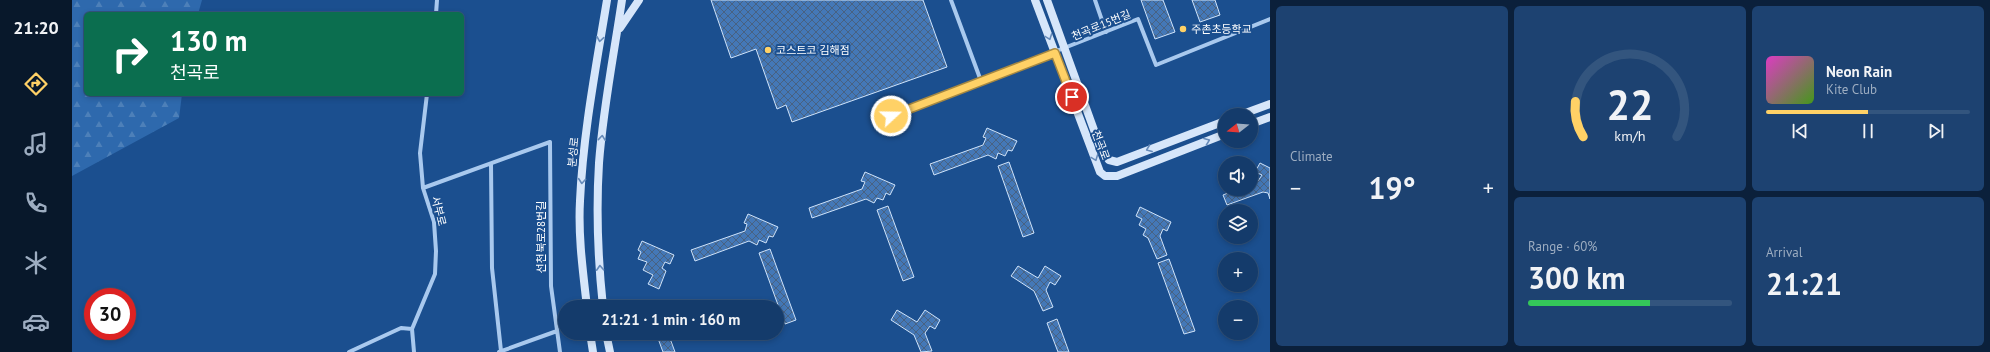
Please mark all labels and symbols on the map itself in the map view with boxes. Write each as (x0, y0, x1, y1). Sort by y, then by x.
street label: 천곡로15번길 (1069, 7, 1133, 43)
place label: 주촌초등학교 (1191, 22, 1252, 36)
marker: 주촌초등학교 (1178, 24, 1188, 34)
one-way arrow (1044, 33, 1052, 40)
one-way arrow (596, 35, 605, 42)
place label: 코스트코 김해점 (776, 43, 850, 57)
marker: 코스트코 김해점 (763, 45, 773, 55)
pin (1055, 80, 1089, 114)
position arrow (870, 95, 912, 137)
north arrow (1218, 108, 1258, 148)
street label: 천곡로 (1089, 128, 1113, 162)
one-way arrow (597, 135, 606, 141)
street label: 분성로 (564, 136, 582, 168)
one-way arrow (1203, 138, 1210, 146)
one-way arrow (1146, 145, 1153, 153)
one-way arrow (1090, 155, 1098, 162)
one-way arrow (577, 178, 586, 184)
street label: 서부로 (429, 195, 449, 227)
street label: 선천북로28번길 (534, 201, 548, 273)
one-way arrow (595, 265, 604, 271)
speed limit sign: 30 (84, 288, 136, 340)

